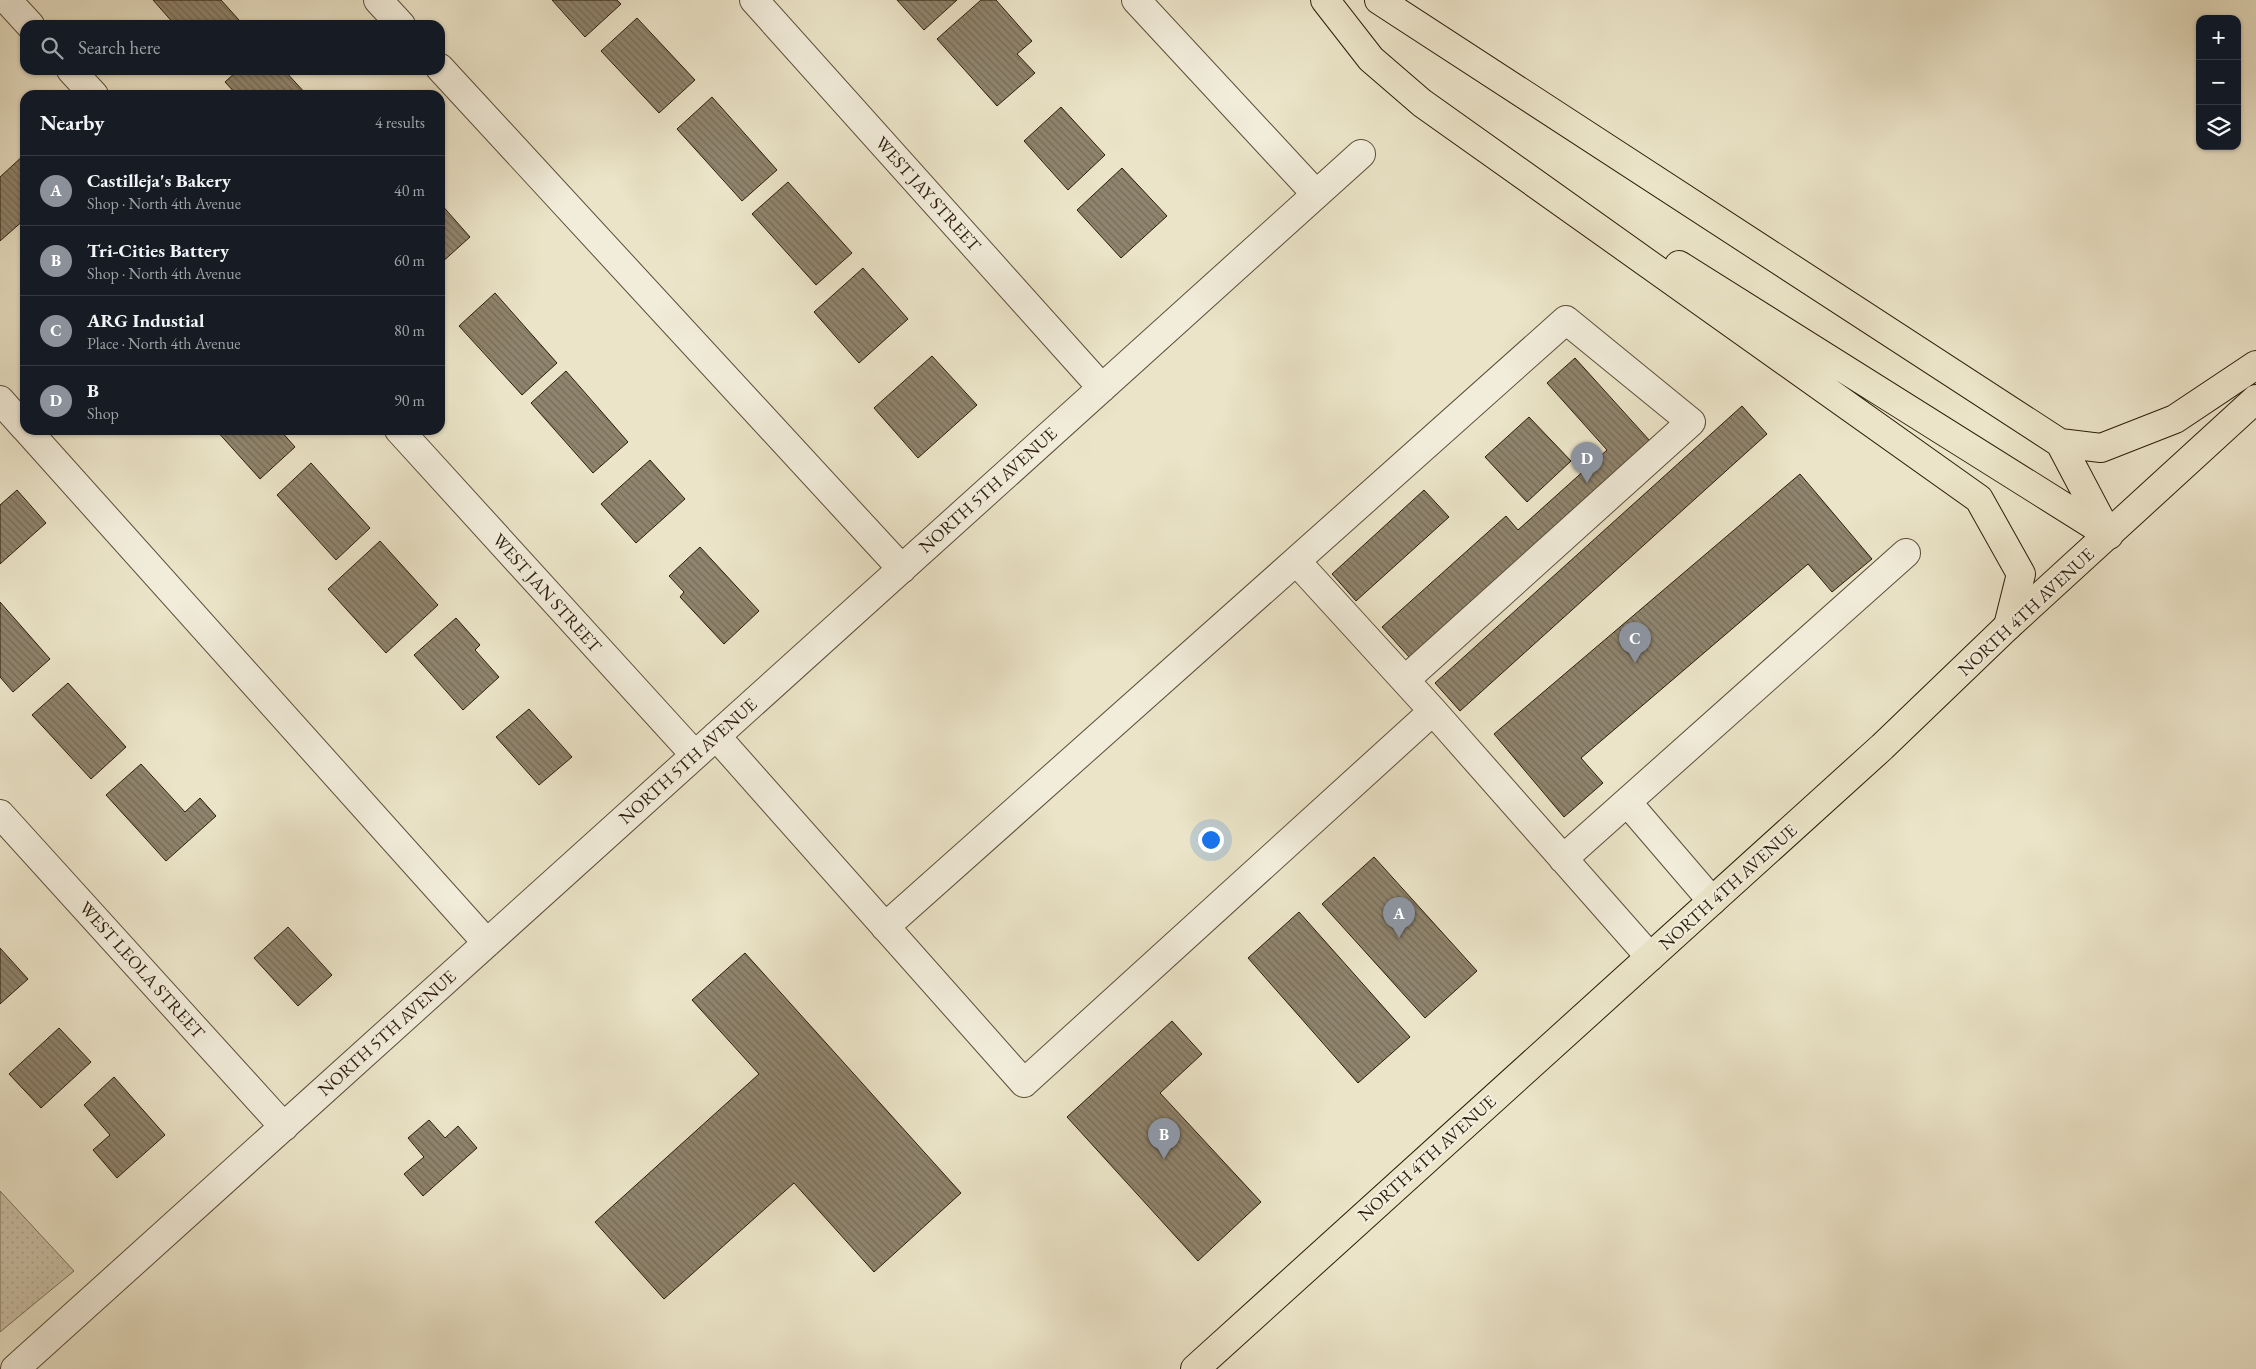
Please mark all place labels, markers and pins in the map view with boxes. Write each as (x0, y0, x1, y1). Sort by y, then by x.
pin: D (1571, 442, 1603, 483)
pin: C (1619, 622, 1651, 663)
pin: A (1383, 897, 1415, 938)
pin: B (1148, 1118, 1180, 1159)

